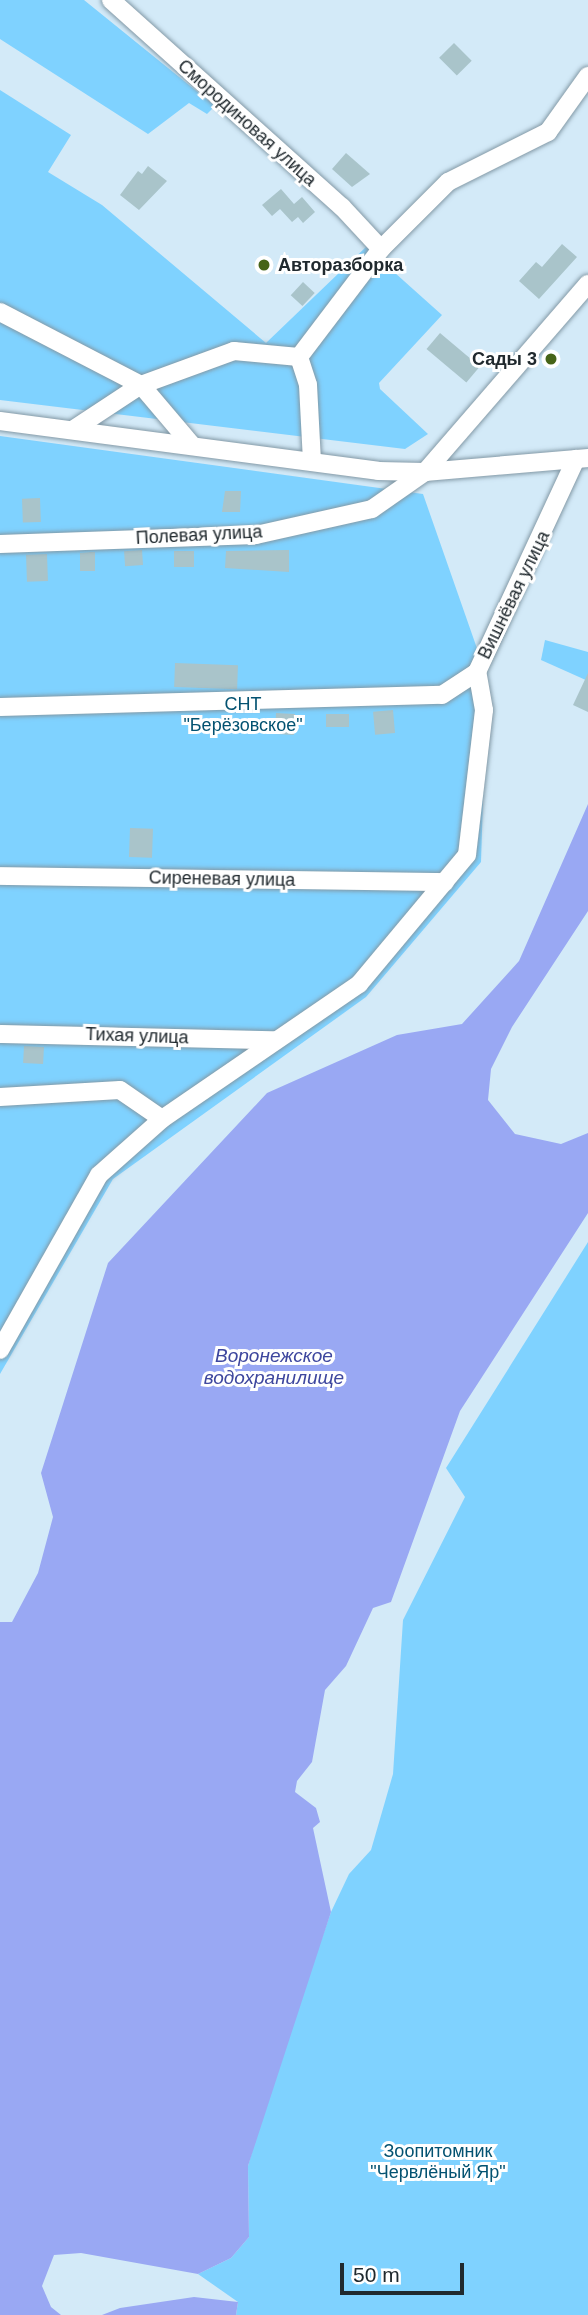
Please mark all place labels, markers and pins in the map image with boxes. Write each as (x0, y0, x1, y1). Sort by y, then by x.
place label: Авторазборка (278, 254, 403, 276)
marker: Авторазборка (256, 257, 272, 273)
place label: Сады 3 (472, 348, 537, 370)
marker: Сады 3 (543, 351, 559, 367)

